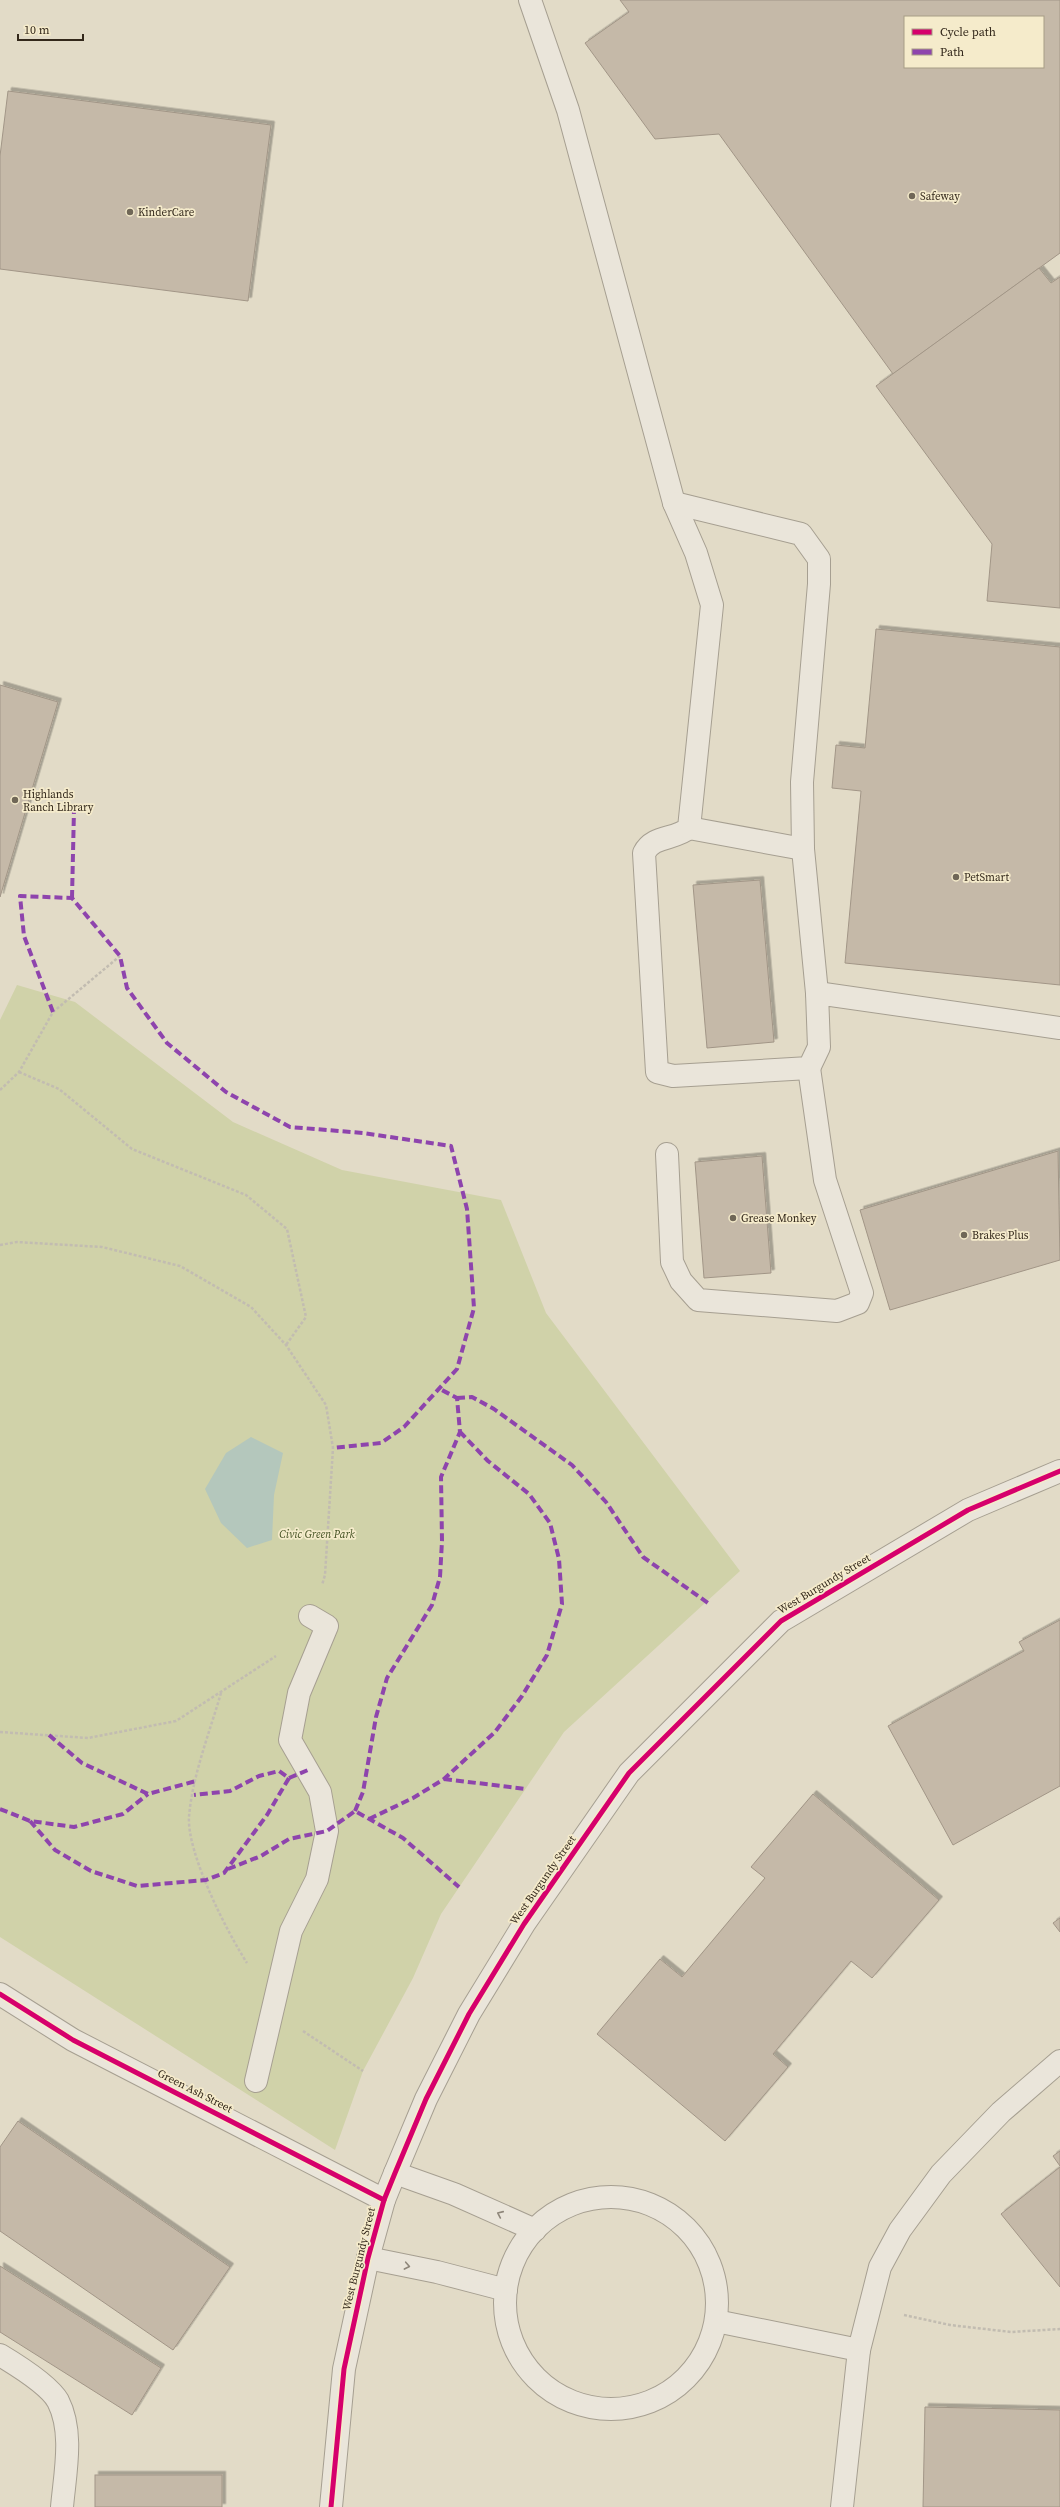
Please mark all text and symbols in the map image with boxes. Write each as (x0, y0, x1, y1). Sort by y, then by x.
scale bar (18, 16, 83, 42)
legend (904, 16, 1044, 68)
text: 10 m (24, 22, 50, 38)
text: Cycle path (940, 24, 996, 40)
text: Path (940, 44, 964, 60)
place label: Safeway (920, 189, 960, 204)
marker: Safeway (907, 191, 917, 201)
place label: KinderCare (138, 205, 195, 220)
marker: KinderCare (125, 207, 135, 217)
place label: Highlands Ranch Library (23, 787, 94, 815)
marker: Highlands Ranch Library (10, 795, 20, 805)
place label: PetSmart (964, 870, 1009, 885)
marker: PetSmart (951, 872, 961, 882)
place label: Grease Monkey (741, 1211, 817, 1226)
marker: Grease Monkey (728, 1213, 738, 1223)
place label: Brakes Plus (972, 1228, 1029, 1243)
marker: Brakes Plus (959, 1230, 969, 1240)
park label: Civic Green Park (279, 1527, 356, 1542)
street label: West Burgundy Street (775, 1550, 873, 1618)
street label: West Burgundy Street (507, 1832, 580, 1928)
street label: Green Ash Street (155, 2066, 235, 2117)
street label: West Burgundy Street (339, 2206, 379, 2312)
one-way arrow (496, 2211, 504, 2219)
one-way arrow (404, 2261, 410, 2269)

